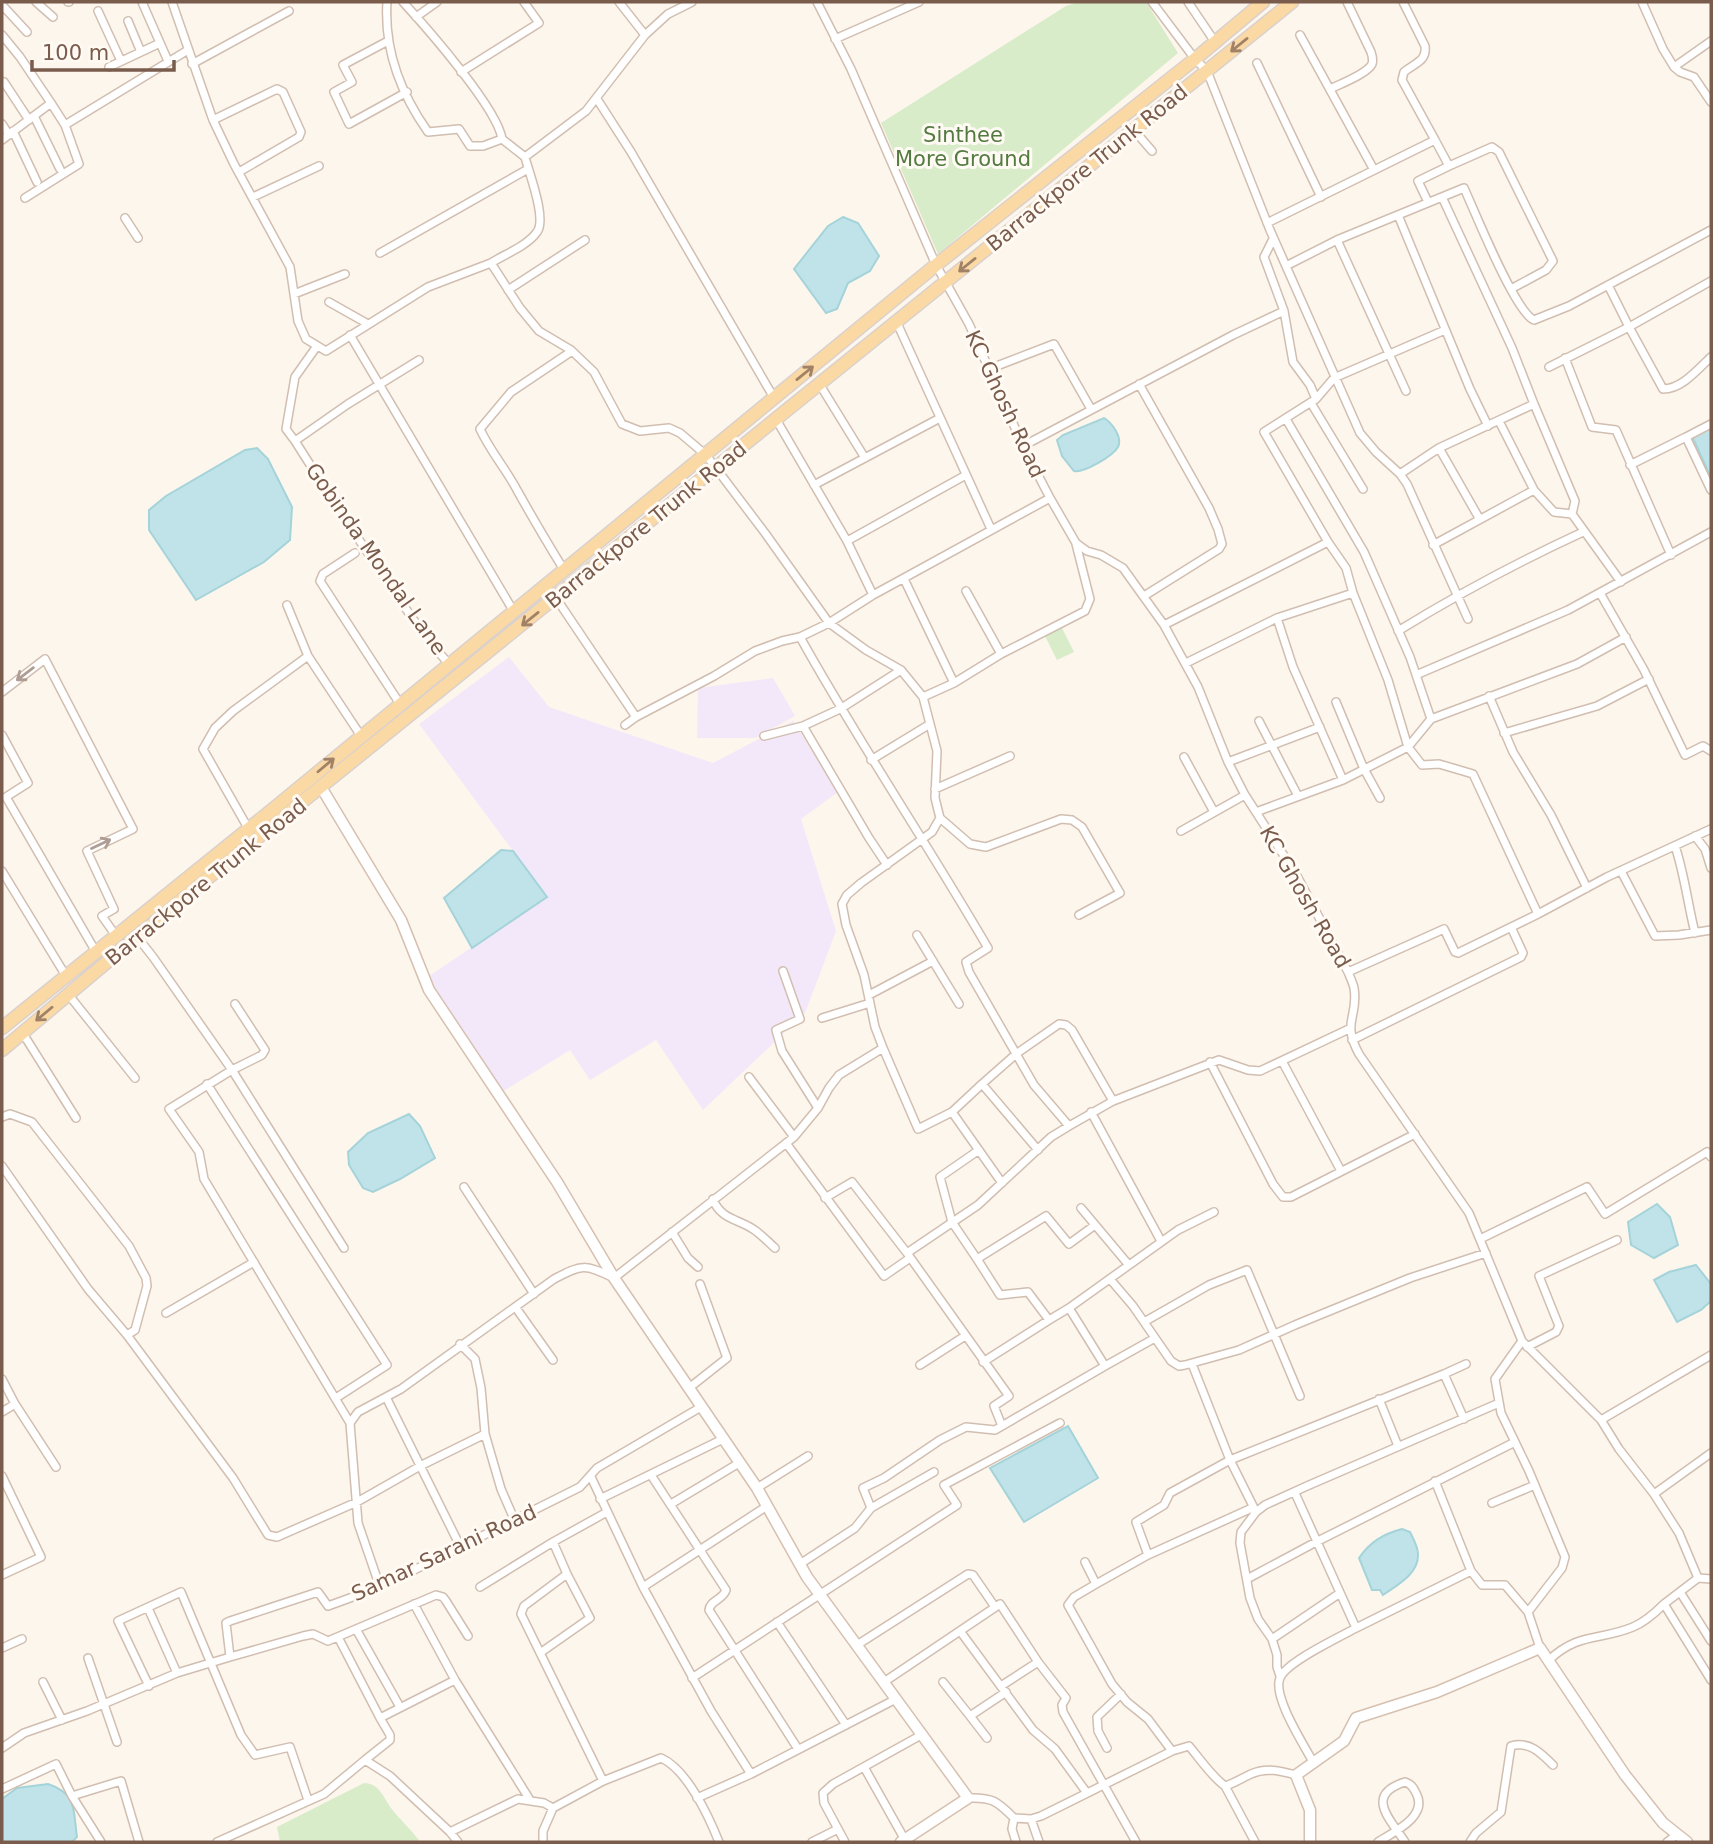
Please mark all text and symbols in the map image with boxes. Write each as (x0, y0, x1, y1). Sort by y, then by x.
scale bar (32, 28, 173, 72)
one-way arrow (1231, 37, 1249, 52)
text: 100 m (42, 41, 109, 65)
street label: Barrackpore Trunk Road (982, 80, 1192, 256)
park label: Sinthee More Ground (895, 123, 1031, 171)
one-way arrow (959, 258, 977, 273)
street label: KC Ghosh Road (960, 326, 1050, 482)
one-way arrow (796, 365, 814, 380)
street label: Barrackpore Trunk Road (541, 437, 751, 613)
street label: Gobinda Mondal Lane (301, 459, 451, 659)
one-way arrow (521, 611, 539, 627)
one-way arrow (17, 666, 35, 681)
one-way arrow (317, 757, 335, 773)
street label: Barrackpore Trunk Road (101, 794, 311, 970)
street label: KC Ghosh Road (1255, 822, 1355, 972)
one-way arrow (90, 837, 111, 850)
one-way arrow (35, 1006, 53, 1022)
street label: Samar Sarani Road (348, 1500, 540, 1606)

